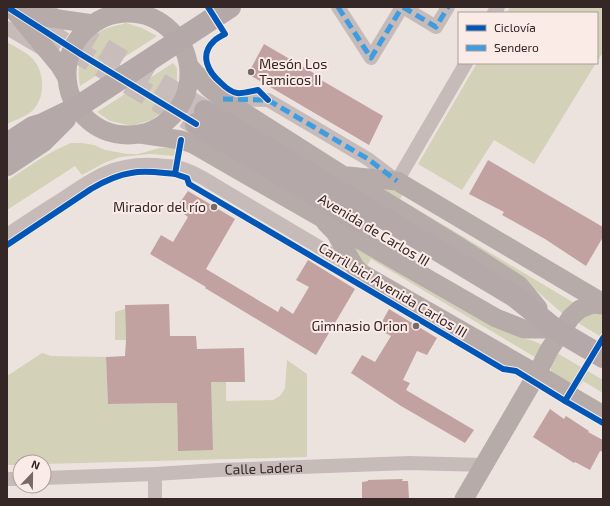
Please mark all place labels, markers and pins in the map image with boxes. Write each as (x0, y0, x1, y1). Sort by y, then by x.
place label: Mesón Los Tamicos II (259, 55, 327, 88)
marker: Mesón Los Tamicos II (246, 67, 256, 77)
place label: Mirador del río (113, 198, 206, 215)
marker: Mirador del río (209, 202, 219, 212)
place label: Gimnasio Orion (311, 317, 408, 334)
marker: Gimnasio Orion (411, 321, 421, 331)

